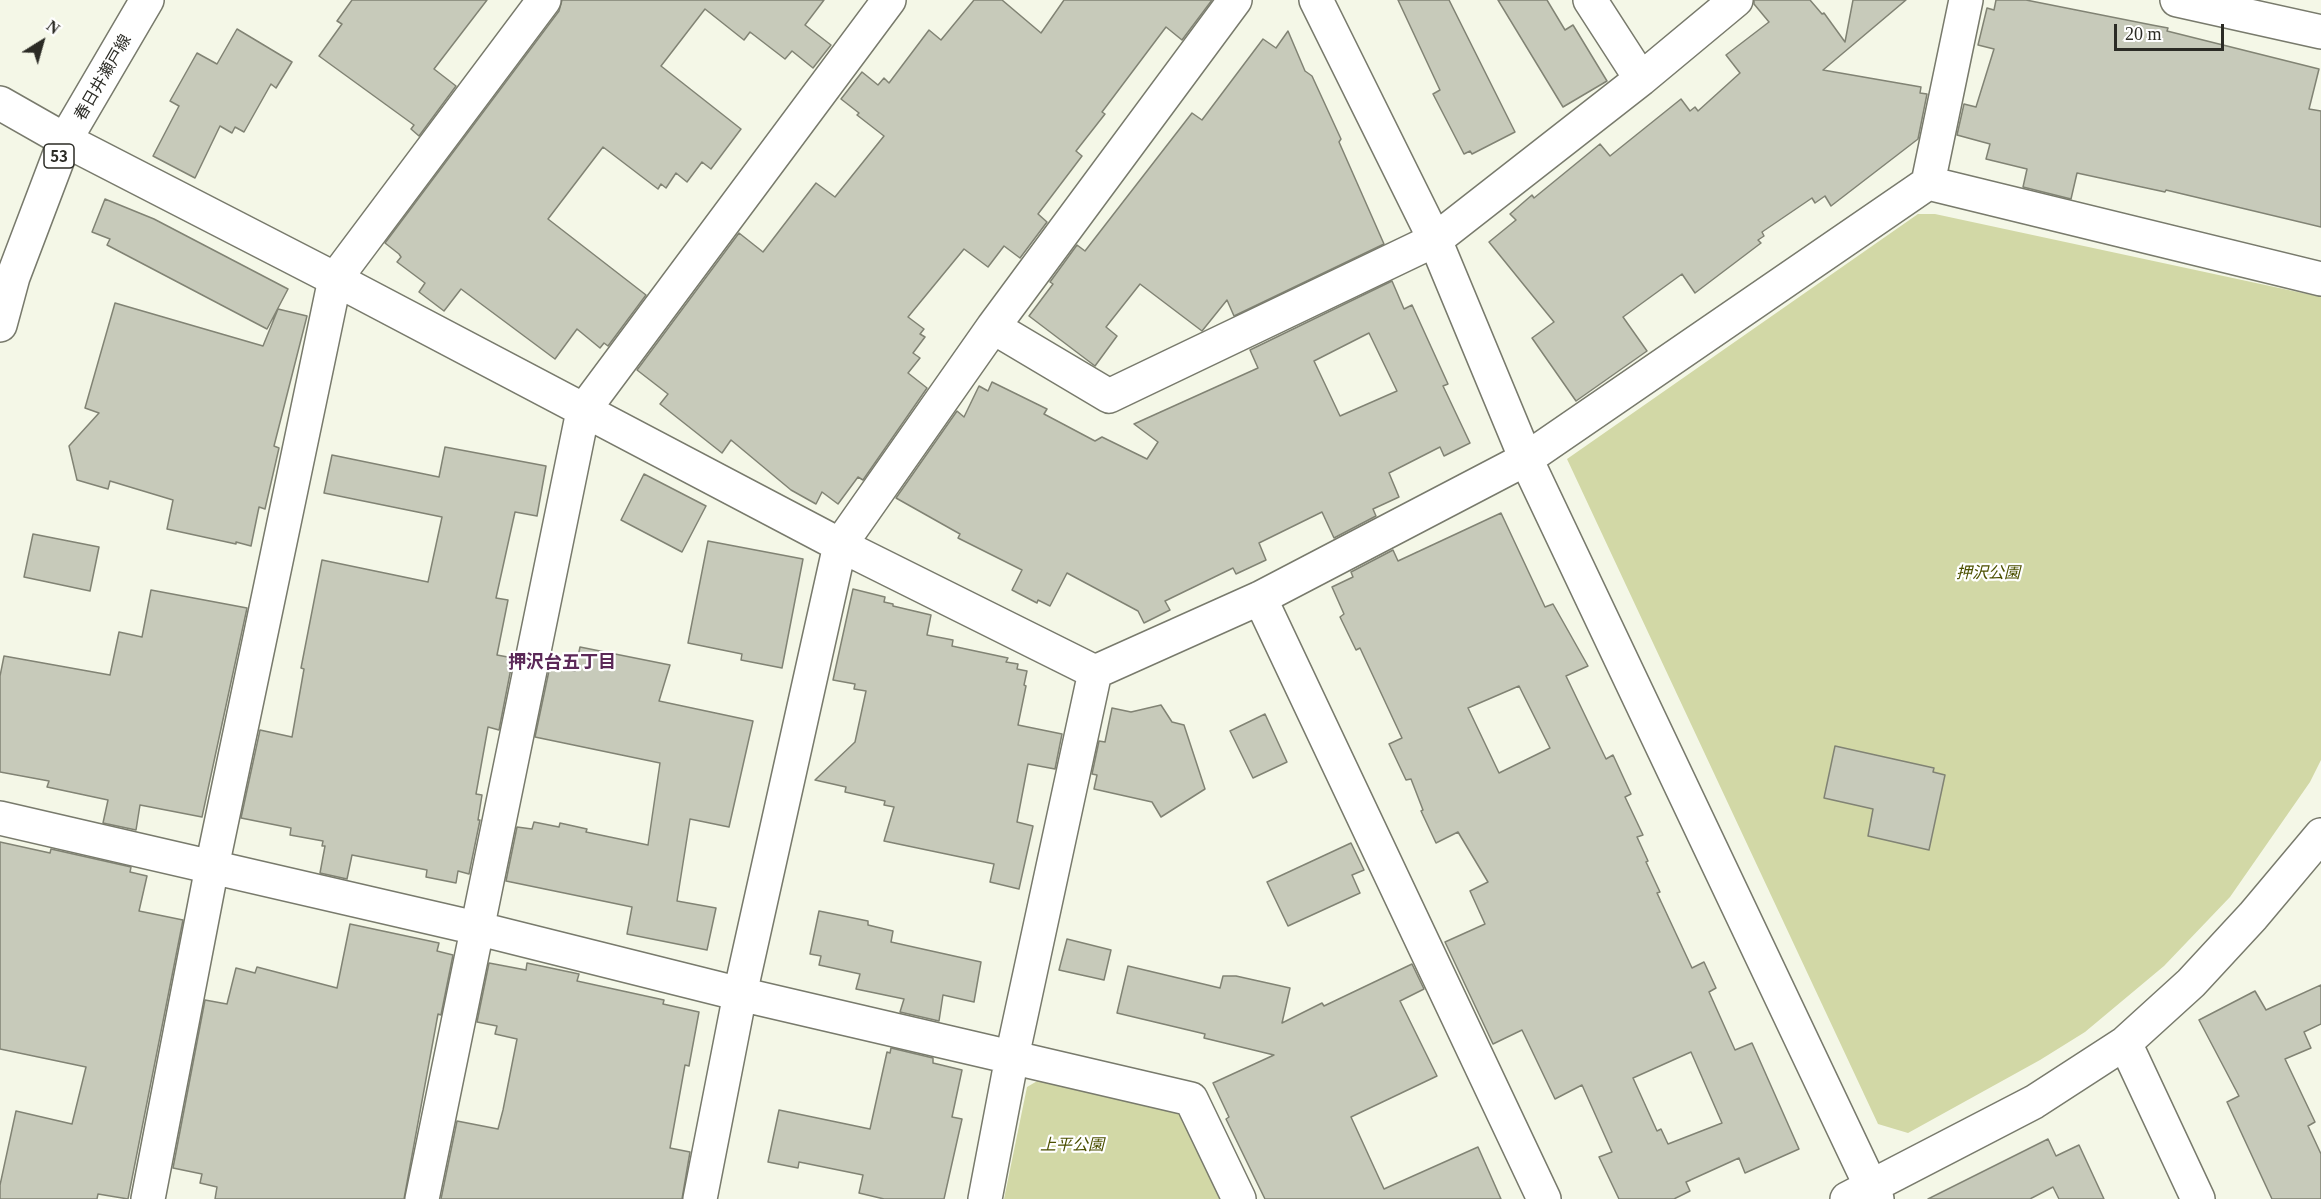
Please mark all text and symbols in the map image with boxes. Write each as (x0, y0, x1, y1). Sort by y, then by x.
north arrow (12, 12, 72, 72)
scale bar (2117, 12, 2226, 50)
text: N (43, 17, 63, 37)
text: 20 m (2125, 24, 2162, 44)
street label: 春日井瀬戸線 (70, 31, 134, 123)
road number: 53 (44, 144, 74, 168)
park label: 押沢公園 (1956, 562, 2020, 582)
district label: 押沢台五丁目 (508, 650, 616, 672)
park label: 上平公園 (1040, 1134, 1104, 1154)

